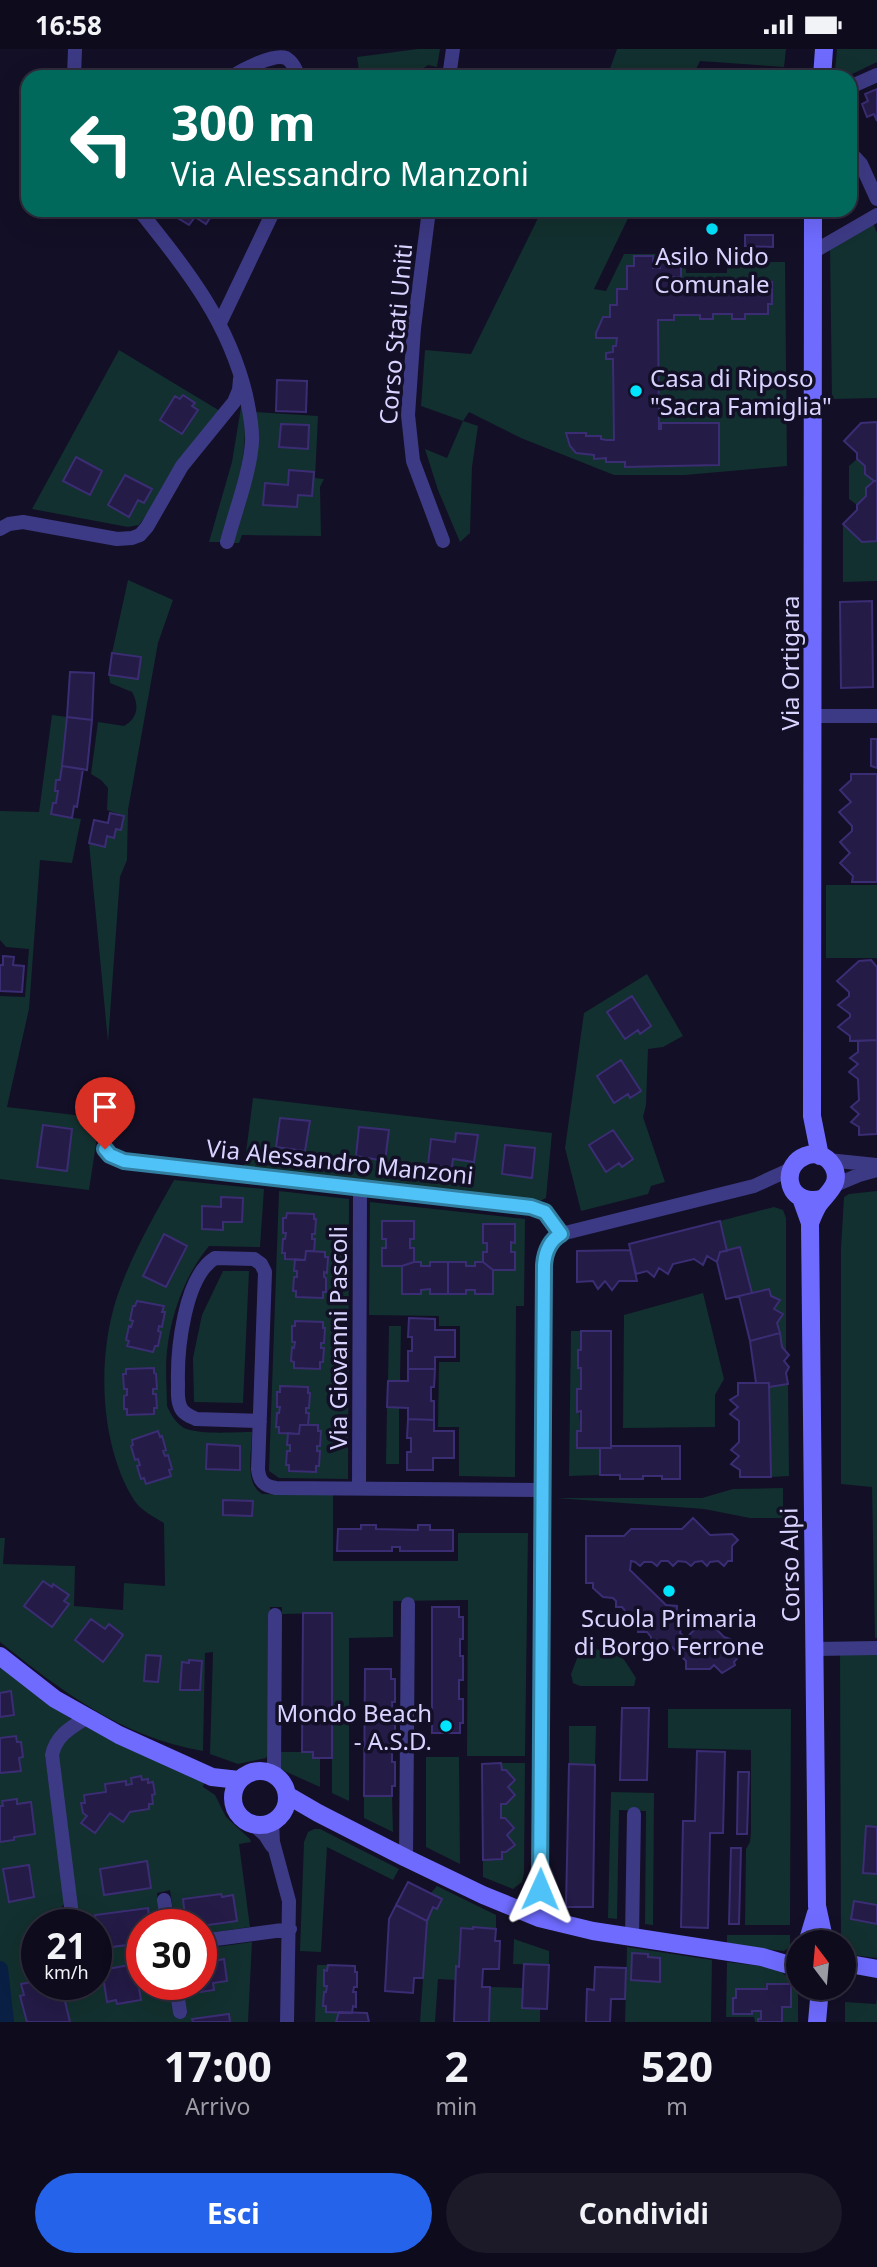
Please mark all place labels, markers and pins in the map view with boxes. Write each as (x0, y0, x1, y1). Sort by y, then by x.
marker: Asilo Nido Comunale (704, 221, 720, 237)
place label: Asilo Nido Comunale (655, 239, 769, 300)
place label: Casa di Riposo "Sacra Famiglia" (650, 361, 832, 422)
marker: Casa di Riposo "Sacra Famiglia" (628, 383, 644, 399)
pin (75, 1077, 135, 1149)
marker: Scuola Primaria di Borgo Ferrone (661, 1583, 677, 1599)
place label: Scuola Primaria di Borgo Ferrone (574, 1601, 764, 1662)
place label: Mondo Beach - A.S.D. (276, 1696, 432, 1757)
marker: Mondo Beach - A.S.D. (438, 1718, 454, 1734)

